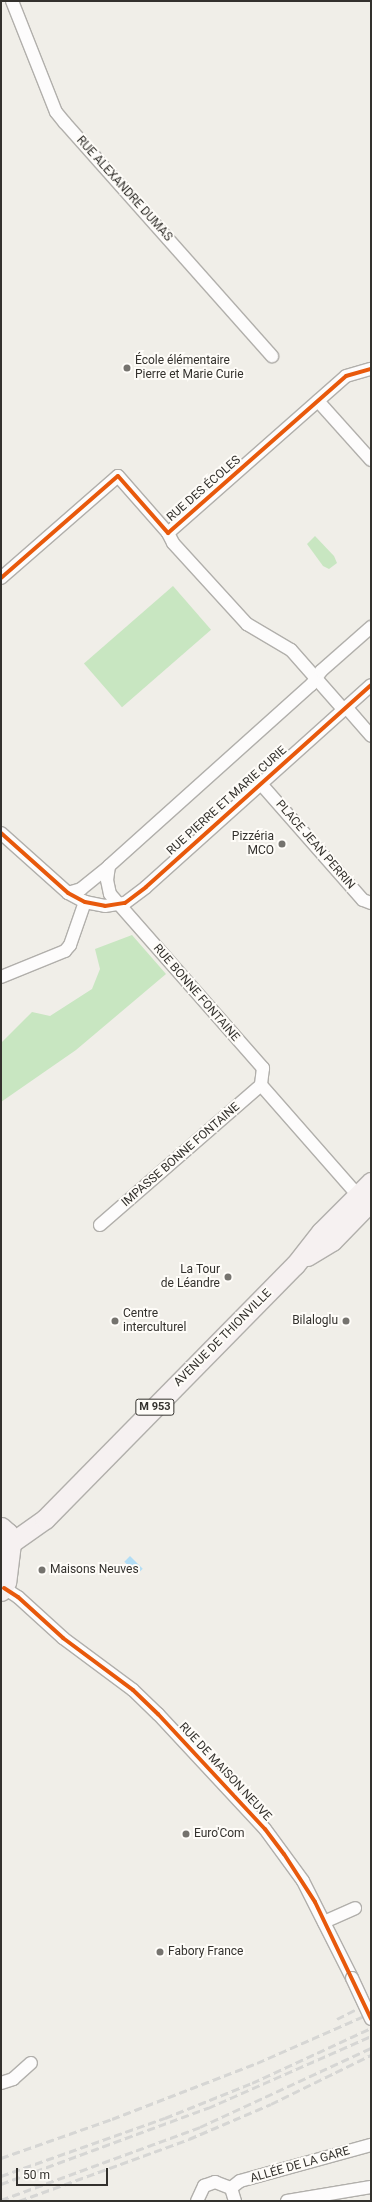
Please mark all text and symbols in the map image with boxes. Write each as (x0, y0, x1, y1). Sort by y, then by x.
street label: RUE ALEXANDRE DUMAS (73, 134, 175, 244)
place label: École élémentaire Pierre et Marie Curie (135, 354, 244, 382)
marker: École élémentaire Pierre et Marie Curie (122, 363, 132, 373)
street label: RUE DES ÉCOLES (164, 453, 244, 525)
street label: RUE PIERRE ET MARIE CURIE (164, 743, 290, 859)
street label: PLACE JEAN PERRIN (272, 798, 358, 892)
place label: Pizzéria MCO (232, 830, 274, 858)
marker: Pizzéria MCO (277, 839, 287, 849)
street label: RUE BONNE FONTAINE (150, 941, 242, 1045)
street label: IMPASSE BONNE FONTAINE (119, 1100, 243, 1210)
place label: La Tour de Léandre (161, 1263, 220, 1291)
marker: La Tour de Léandre (223, 1272, 233, 1282)
street label: AVENUE DE THIONVILLE (171, 1286, 275, 1390)
place label: Centre interculturel (123, 1307, 186, 1335)
place label: Bilaloglu (292, 1314, 338, 1328)
marker: Centre interculturel (110, 1316, 120, 1326)
marker: Bilaloglu (341, 1316, 351, 1326)
road number: M 953 (135, 1398, 175, 1416)
place label: Maisons Neuves (50, 1563, 139, 1577)
marker: Maisons Neuves (37, 1565, 47, 1575)
street label: RUE DE MAISON NEUVE (176, 1720, 274, 1824)
place label: Euro'Com (194, 1827, 245, 1841)
marker: Euro'Com (181, 1829, 191, 1839)
place label: Fabory France (168, 1945, 243, 1959)
marker: Fabory France (155, 1947, 165, 1957)
street label: ALLÉE DE LA GARE (249, 2144, 351, 2186)
scale bar (18, 2160, 110, 2186)
text: 50 m (23, 2168, 50, 2182)

